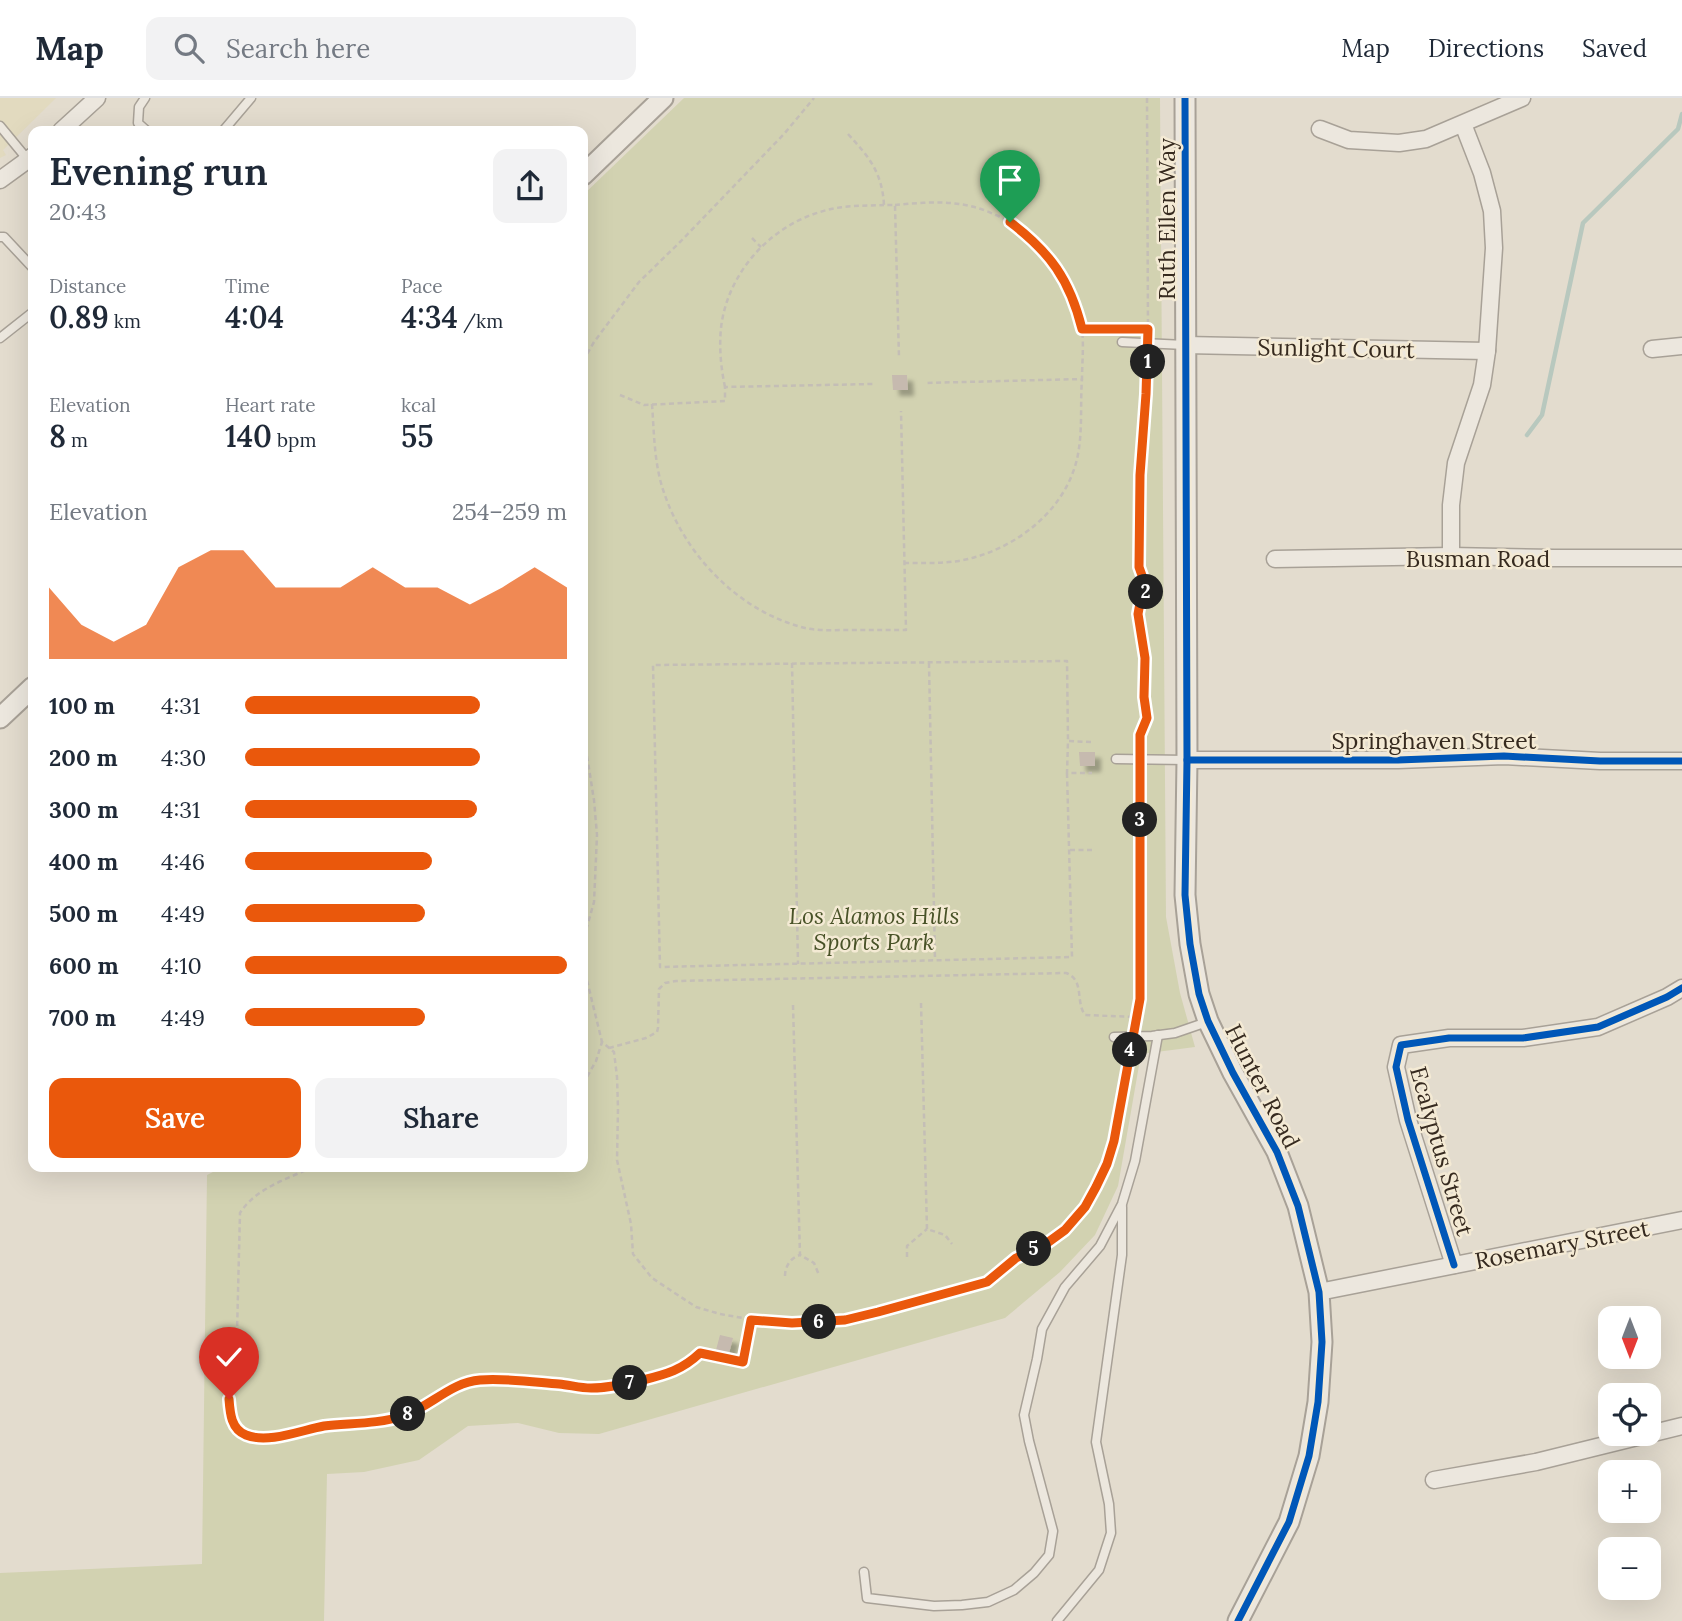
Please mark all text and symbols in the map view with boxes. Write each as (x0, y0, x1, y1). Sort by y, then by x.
search box (146, 17, 636, 80)
text: Map (35, 27, 104, 69)
icon: search (170, 29, 208, 67)
text: Search here (226, 32, 370, 65)
text: Map (1341, 33, 1390, 64)
text: Directions (1428, 33, 1544, 64)
text: Saved (1582, 33, 1647, 64)
street label: Ruth Ellen Way (1152, 137, 1181, 300)
text: Evening run (49, 147, 268, 195)
button: share (493, 149, 567, 223)
pin (980, 150, 1040, 222)
icon: arrive (991, 161, 1029, 199)
text: 20:43 (49, 197, 107, 226)
text: Distance (49, 274, 126, 298)
text: Time (225, 274, 270, 298)
text: Pace (401, 274, 443, 298)
text: 0.89 (49, 298, 109, 336)
text: 4:04 (225, 298, 284, 336)
text: 4:34 (401, 298, 458, 336)
text: km (109, 309, 141, 333)
text: /km (458, 309, 503, 333)
street label: Sunlight Court (1257, 332, 1415, 364)
pin: 1 (1130, 344, 1166, 380)
text: 1 (1144, 349, 1151, 373)
text: Elevation (49, 393, 131, 417)
text: Heart rate (225, 393, 316, 417)
text: kcal (401, 393, 436, 417)
text: 8 (49, 417, 66, 455)
text: 140 (225, 417, 272, 455)
text: 55 (401, 417, 434, 455)
text: m (66, 428, 88, 452)
text: bpm (272, 428, 316, 452)
text: Elevation (49, 497, 148, 526)
text: 254–259 m (452, 497, 567, 526)
street label: Busman Road (1406, 544, 1550, 573)
pin: 2 (1128, 574, 1164, 610)
text: 2 (1140, 579, 1151, 603)
text: 100 m (49, 691, 115, 720)
text: 4:31 (161, 691, 200, 720)
street label: Springhaven Street (1332, 726, 1537, 755)
text: 200 m (49, 743, 118, 772)
text: 4:30 (161, 743, 206, 772)
text: 300 m (49, 795, 118, 824)
text: 4:31 (161, 795, 200, 824)
pin: 3 (1122, 802, 1158, 838)
text: 3 (1134, 807, 1145, 831)
text: 400 m (49, 847, 118, 876)
text: 4:46 (161, 847, 205, 876)
text: 500 m (49, 899, 118, 928)
text: 4:49 (161, 899, 205, 928)
park label: Los Alamos Hills Sports Park (789, 901, 959, 956)
text: 600 m (49, 951, 119, 980)
text: 4:10 (161, 951, 202, 980)
text: 700 m (49, 1003, 116, 1032)
text: 4:49 (161, 1003, 205, 1032)
street label: Hunter Road (1219, 1019, 1307, 1153)
pin: 4 (1112, 1032, 1148, 1068)
text: 4 (1124, 1037, 1135, 1061)
street label: Ecalyptus Street (1404, 1063, 1480, 1239)
button: Save (49, 1078, 301, 1158)
button: Share (315, 1078, 567, 1158)
street label: Rosemary Street (1472, 1213, 1652, 1275)
pin: 5 (1016, 1232, 1052, 1266)
text: 5 (1028, 1236, 1039, 1260)
pin: 6 (802, 1304, 836, 1340)
north arrow (1598, 1306, 1661, 1368)
map controls (1598, 1306, 1661, 1600)
text: 6 (813, 1309, 824, 1333)
pin (199, 1327, 259, 1399)
icon: check (210, 1338, 248, 1376)
pin: 7 (612, 1366, 648, 1400)
text: 7 (625, 1370, 634, 1394)
button: locate (1598, 1383, 1661, 1446)
pin: 8 (390, 1396, 426, 1432)
text: 8 (402, 1401, 413, 1425)
button: + (1598, 1460, 1661, 1523)
button: − (1598, 1537, 1661, 1600)

